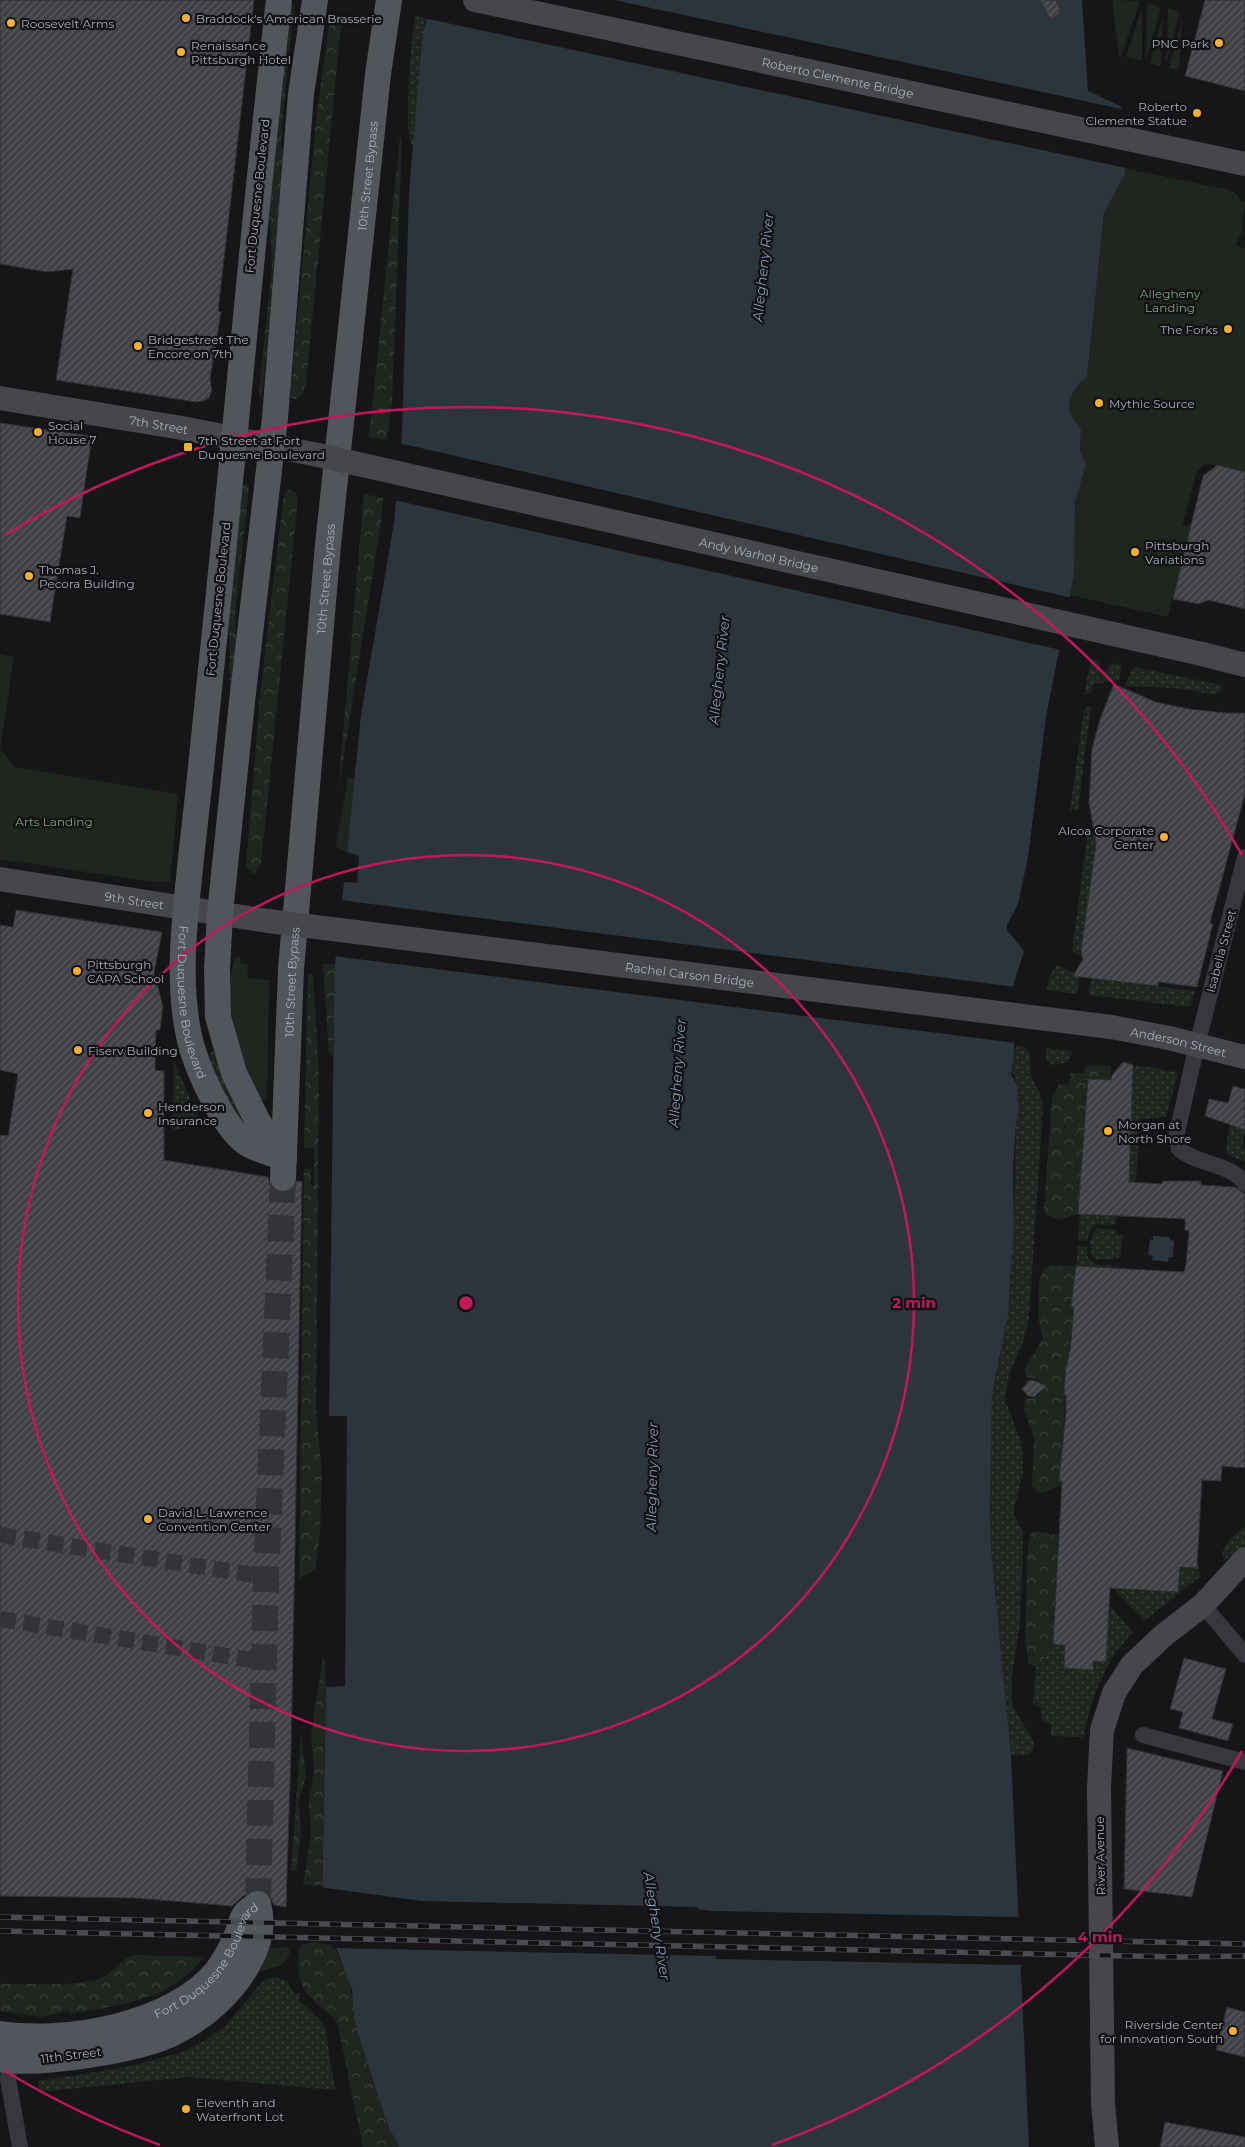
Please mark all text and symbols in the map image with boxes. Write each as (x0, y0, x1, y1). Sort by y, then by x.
place label: Braddock's American Brasserie (196, 11, 382, 26)
marker: Braddock's American Brasserie (180, 12, 192, 24)
place label: Roosevelt Arms (21, 16, 114, 31)
marker: Roosevelt Arms (5, 17, 17, 29)
place label: PNC Park (1152, 36, 1210, 51)
marker: PNC Park (1213, 37, 1225, 49)
place label: Renaissance Pittsburgh Hotel (191, 38, 291, 67)
marker: Renaissance Pittsburgh Hotel (175, 46, 187, 58)
street label: Roberto Clemente Bridge (761, 54, 915, 101)
place label: Roberto Clemente Statue (1086, 99, 1187, 128)
marker: Roberto Clemente Statue (1191, 107, 1203, 119)
street label: Fort Duquesne Boulevard (241, 118, 273, 274)
street label: 10th Street Bypass (354, 120, 380, 232)
water label: Allegheny River (748, 211, 778, 323)
park label: Allegheny Landing (1140, 286, 1201, 315)
place label: The Forks (1160, 322, 1218, 337)
marker: The Forks (1222, 323, 1234, 335)
place label: Bridgestreet The Encore on 7th (148, 332, 249, 361)
marker: Bridgestreet The Encore on 7th (132, 340, 144, 352)
place label: Mythic Source (1109, 396, 1195, 411)
marker: Mythic Source (1093, 397, 1105, 409)
street label: 7th Street (128, 412, 190, 437)
place label: Social House 7 (48, 418, 97, 447)
marker: Social House 7 (32, 426, 44, 438)
place label: 7th Street at Fort Duquesne Boulevard (198, 433, 325, 462)
marker: 7th Street at Fort Duquesne Boulevard (182, 441, 194, 453)
street label: Fort Duquesne Boulevard (202, 521, 234, 677)
street label: 10th Street Bypass (313, 523, 338, 634)
street label: Andy Warhol Bridge (698, 534, 820, 575)
place label: Pittsburgh Variations (1145, 538, 1209, 567)
marker: Pittsburgh Variations (1129, 546, 1141, 558)
place label: Thomas J. Pecora Building (39, 562, 135, 591)
marker: Thomas J. Pecora Building (23, 570, 35, 582)
water label: Allegheny River (704, 614, 734, 726)
park label: Arts Landing (15, 814, 93, 829)
place label: Alcoa Corporate Center (1058, 823, 1154, 852)
marker: Alcoa Corporate Center (1158, 831, 1170, 843)
street label: 9th Street (104, 888, 165, 912)
street label: Isabella Street (1203, 908, 1239, 994)
street label: Fort Duquesne Boulevard (175, 925, 210, 1081)
street label: 10th Street Bypass (281, 926, 302, 1038)
place label: Pittsburgh CAPA School (87, 957, 164, 986)
street label: Rachel Carson Bridge (624, 958, 755, 990)
marker: Pittsburgh CAPA School (71, 965, 83, 977)
water label: Allegheny River (664, 1017, 690, 1129)
street label: Anderson Street (1129, 1023, 1228, 1060)
place label: Fiserv Building (88, 1043, 178, 1058)
marker: Fiserv Building (72, 1044, 84, 1056)
place label: Henderson Insurance (158, 1099, 225, 1128)
marker: Henderson Insurance (142, 1107, 154, 1119)
place label: Morgan at North Shore (1118, 1117, 1191, 1146)
marker: Morgan at North Shore (1102, 1125, 1114, 1137)
text: 2 min (892, 1293, 936, 1312)
centre of rings (457, 1294, 475, 1312)
water label: Allegheny River (642, 1422, 662, 1533)
place label: David L. Lawrence Convention Center (158, 1505, 271, 1534)
marker: David L. Lawrence Convention Center (142, 1513, 154, 1525)
street label: River Avenue (1092, 1817, 1108, 1895)
water label: Allegheny River (639, 1870, 674, 1982)
street label: Fort Duquesne Boulevard (152, 1899, 261, 2021)
text: 4 min (1077, 1927, 1123, 1946)
place label: Riverside Center for Innovation South (1100, 2017, 1223, 2046)
marker: Riverside Center for Innovation South (1227, 2025, 1239, 2037)
street label: 11th Street (40, 2044, 102, 2066)
place label: Eleventh and Waterfront Lot (196, 2095, 284, 2124)
marker: Eleventh and Waterfront Lot (180, 2103, 192, 2115)

